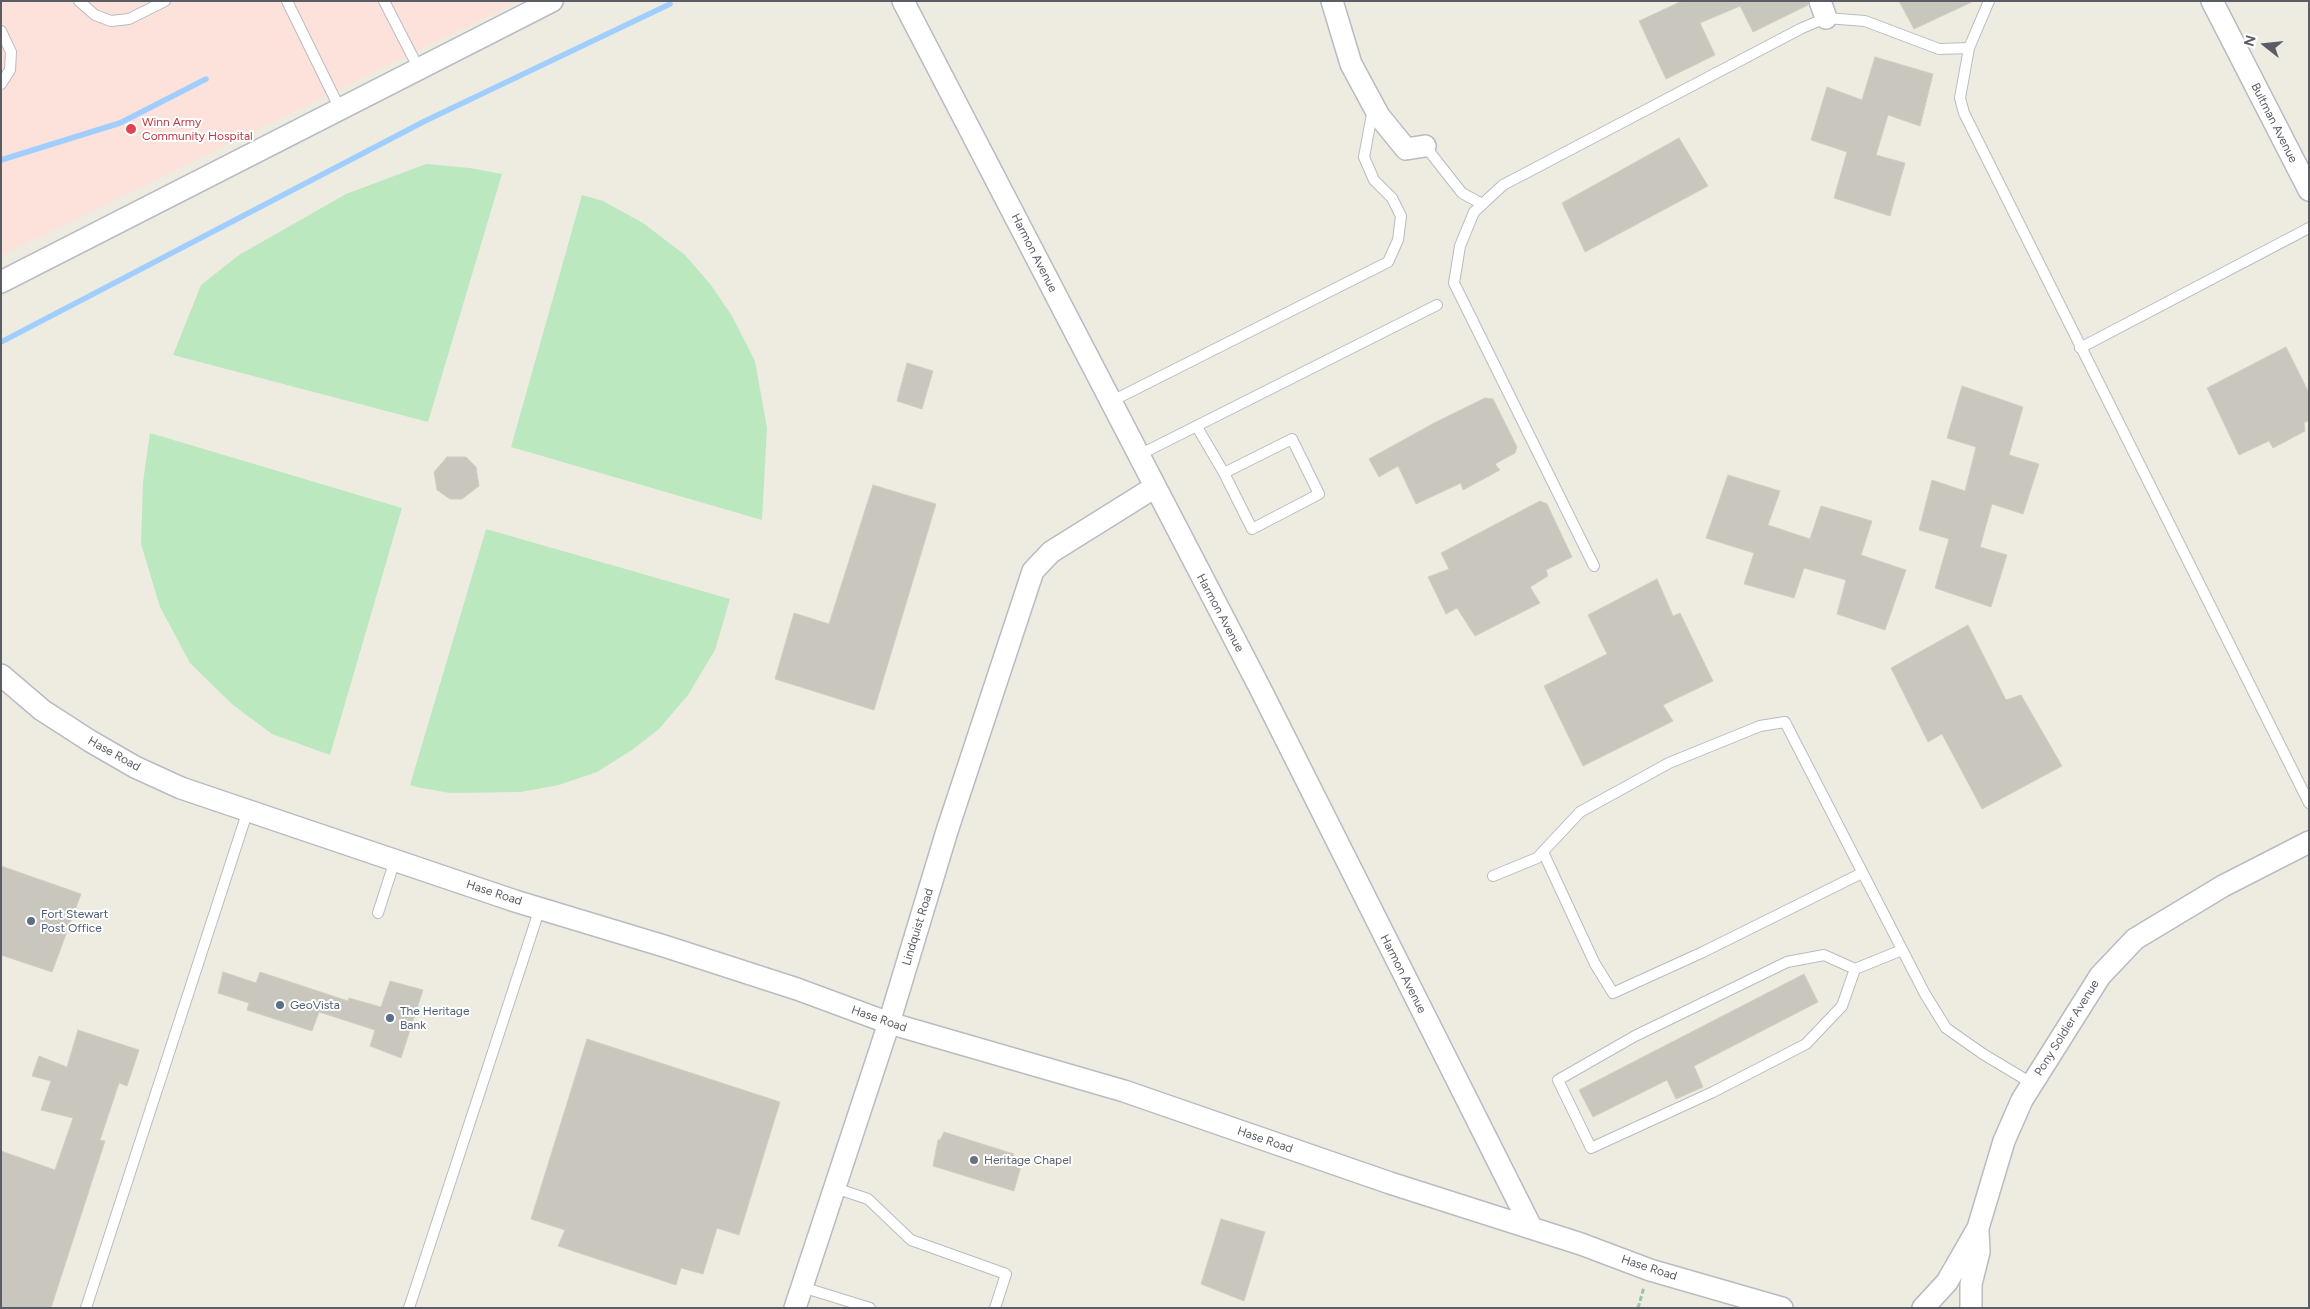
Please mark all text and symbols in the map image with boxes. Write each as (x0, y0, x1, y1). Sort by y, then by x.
north arrow (2240, 20, 2290, 70)
text: N (2240, 33, 2260, 48)
street label: Bultman Avenue (2248, 81, 2300, 165)
place label: Winn Army Community Hospital (142, 115, 253, 143)
marker: Winn Army Community Hospital (124, 122, 138, 136)
street label: Harmon Avenue (1008, 211, 1060, 295)
street label: Harmon Avenue (1193, 571, 1247, 655)
street label: Hase Road (85, 734, 143, 774)
street label: Hase Road (464, 877, 524, 909)
street label: Lindquist Road (899, 887, 937, 967)
place label: Fort Stewart Post Office (41, 907, 108, 935)
marker: Fort Stewart Post Office (25, 915, 37, 927)
street label: Harmon Avenue (1377, 932, 1429, 1016)
street label: Pony Soldier Avenue (2032, 977, 2102, 1079)
place label: GeoVista (290, 998, 340, 1012)
marker: GeoVista (274, 999, 286, 1011)
street label: Hase Road (849, 1003, 909, 1035)
place label: The Heritage Bank (400, 1004, 469, 1032)
marker: The Heritage Bank (384, 1012, 396, 1024)
street label: Hase Road (1235, 1124, 1295, 1156)
place label: Heritage Chapel (984, 1153, 1071, 1167)
marker: Heritage Chapel (968, 1154, 980, 1166)
street label: Hase Road (1619, 1252, 1679, 1284)

